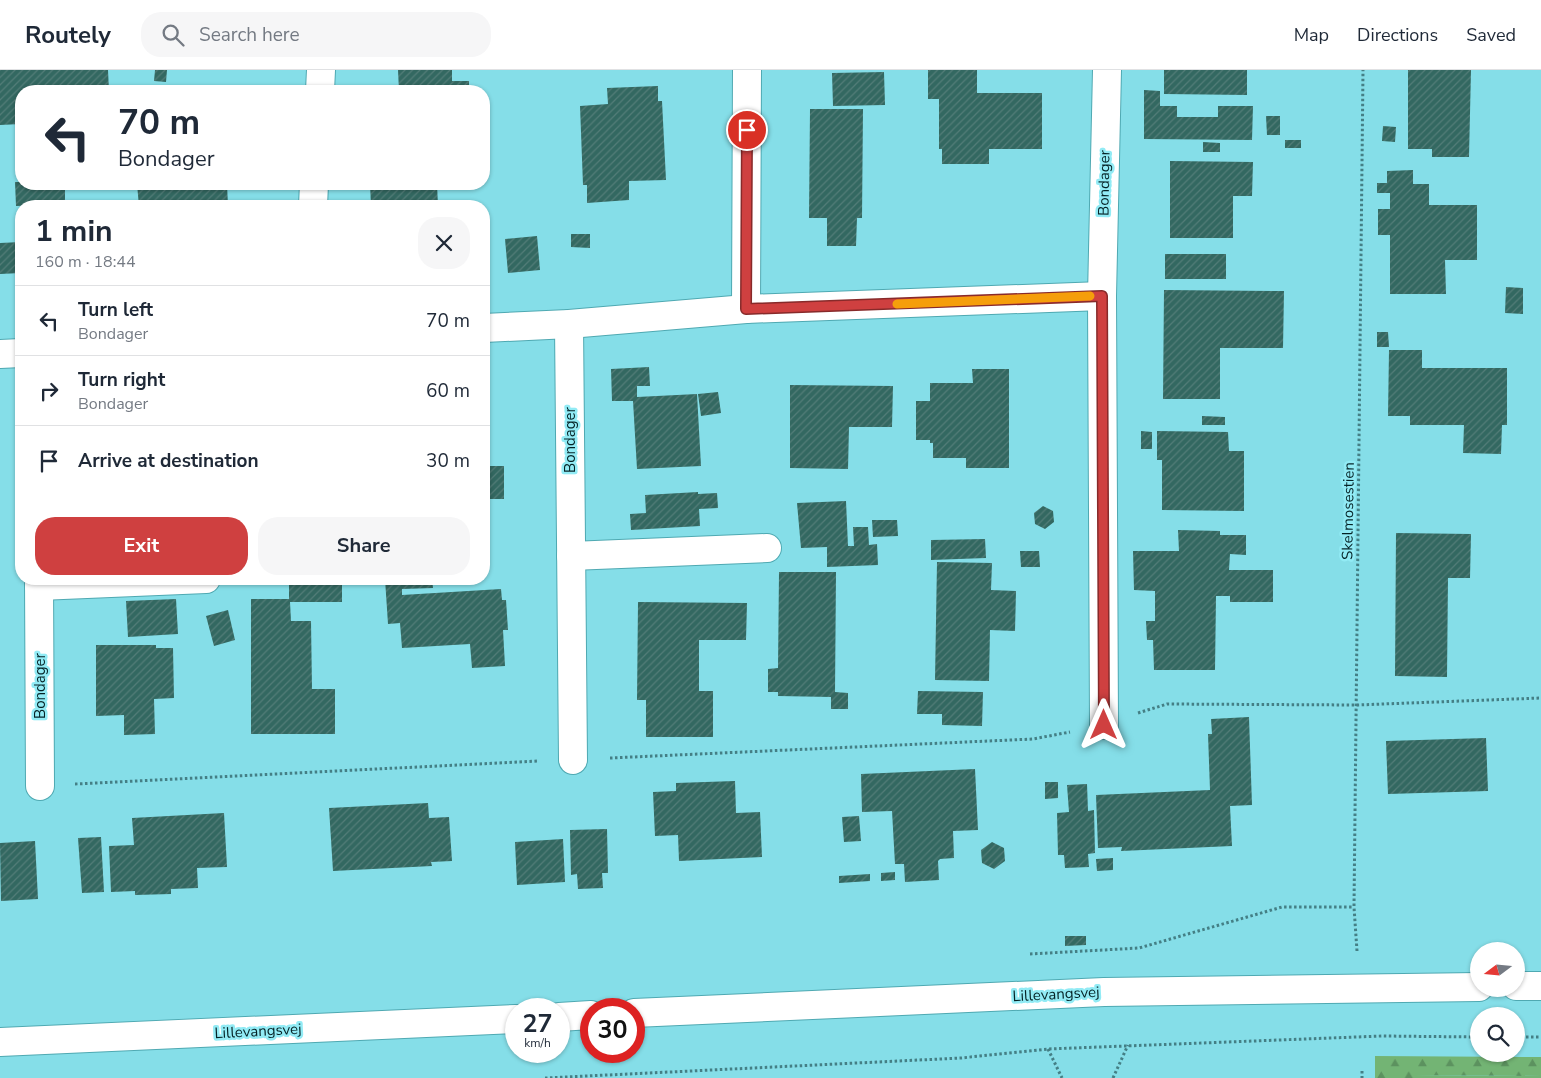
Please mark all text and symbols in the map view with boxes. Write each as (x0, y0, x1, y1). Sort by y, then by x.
search box (141, 12, 491, 57)
text: Routely (25, 19, 111, 51)
icon: search (159, 21, 187, 49)
text: Search here (199, 22, 300, 48)
text: Map (1294, 23, 1329, 47)
text: Directions (1357, 23, 1438, 47)
text: Saved (1466, 23, 1516, 47)
text: 70 m (118, 99, 200, 146)
icon: left (35, 105, 100, 170)
pin (726, 109, 768, 151)
icon: arrive (733, 116, 761, 144)
text: Bondager (118, 144, 215, 174)
street label: Bondager (1093, 149, 1115, 216)
text: 1 min (35, 211, 113, 252)
button: close (418, 217, 470, 269)
text: 160 m · 18:44 (35, 251, 136, 273)
text: Turn left (78, 297, 153, 323)
icon: left (35, 307, 63, 335)
text: 70 m (426, 308, 470, 334)
text: Bondager (78, 323, 148, 345)
text: Turn right (78, 367, 165, 393)
icon: right (35, 377, 63, 405)
text: 60 m (426, 378, 470, 404)
text: Bondager (78, 393, 148, 415)
street label: Bondager (560, 406, 580, 473)
icon: arrive (35, 447, 63, 475)
text: Arrive at destination (78, 448, 259, 474)
text: 30 m (426, 448, 470, 474)
street label: Skelmosestien (1337, 462, 1359, 560)
button: Exit (35, 517, 248, 575)
button: Share (258, 517, 470, 575)
street label: Bondager (30, 652, 50, 719)
position arrow (1077, 698, 1129, 750)
north arrow (1470, 942, 1525, 998)
map controls (1470, 942, 1525, 1062)
street label: Lillevangsvej (1012, 982, 1100, 1006)
speed limit sign: 30 (580, 998, 645, 1063)
text: 27 (522, 1007, 553, 1041)
button: search (1470, 1007, 1525, 1062)
street label: Lillevangsvej (214, 1019, 302, 1043)
text: km/h (524, 1035, 551, 1051)

